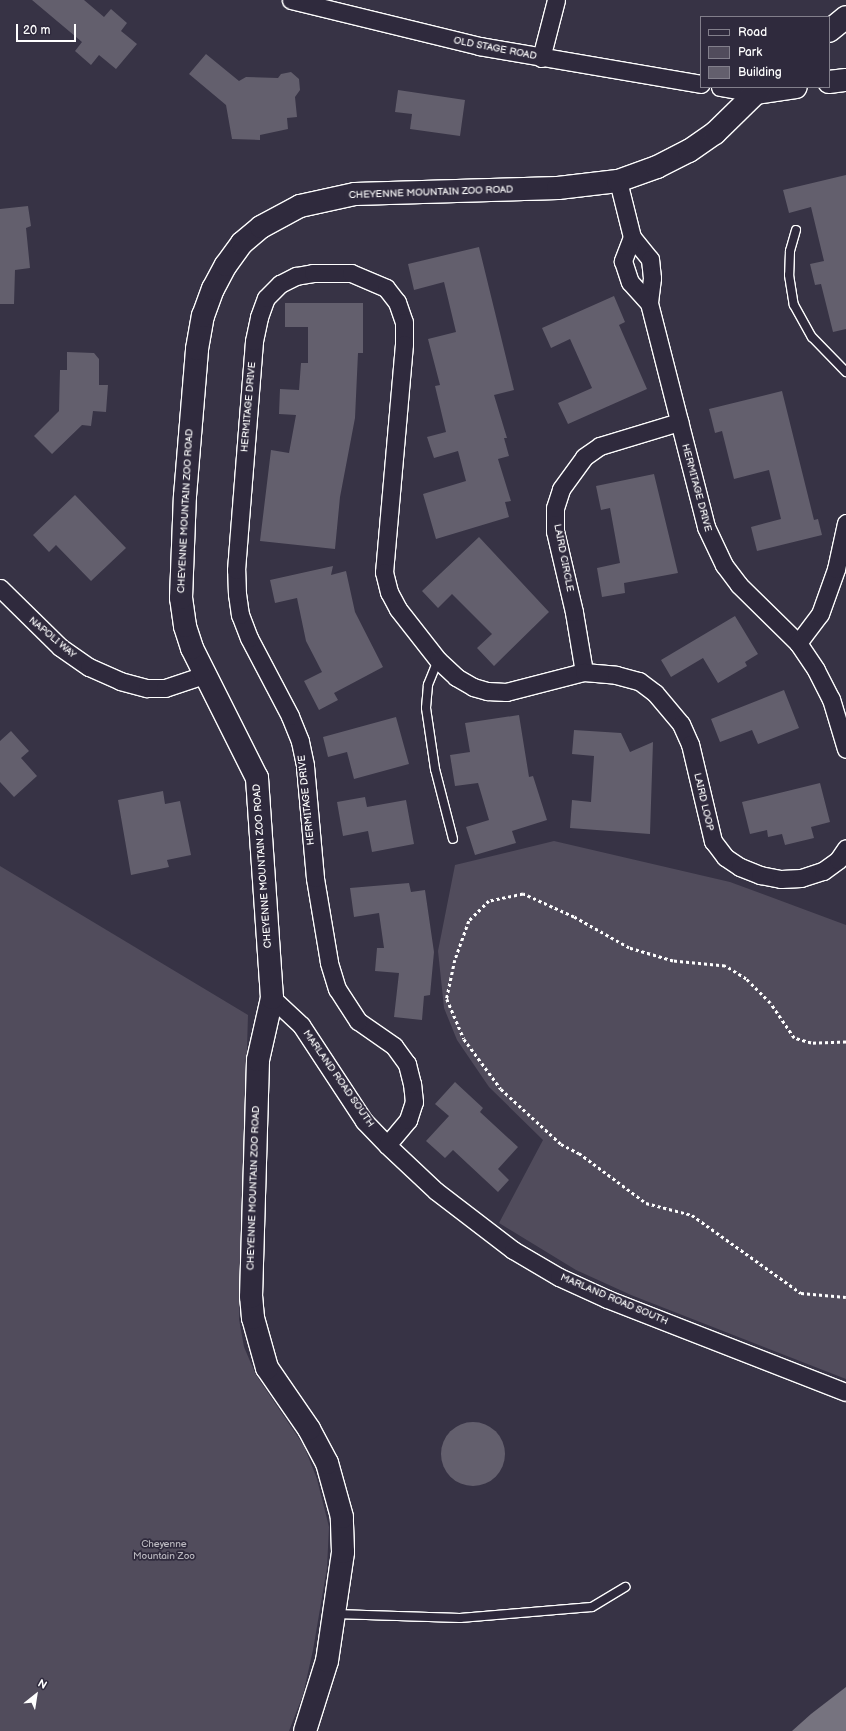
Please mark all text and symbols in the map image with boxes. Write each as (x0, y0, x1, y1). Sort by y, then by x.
scale bar (18, 16, 78, 42)
legend (700, 16, 830, 88)
text: 20 m (23, 23, 50, 38)
text: Road (738, 25, 767, 40)
street label: OLD STAGE ROAD (452, 35, 538, 63)
text: Park (738, 45, 762, 60)
text: Building (738, 65, 782, 80)
street label: CHEYENNE MOUNTAIN ZOO ROAD (349, 184, 513, 202)
street label: HERMITAGE DRIVE (239, 361, 259, 453)
street label: CHEYENNE MOUNTAIN ZOO ROAD (176, 428, 196, 594)
street label: HERMITAGE DRIVE (678, 443, 714, 533)
street label: LAIRD CIRCLE (551, 523, 575, 593)
street label: NAPOLI WAY (26, 615, 78, 661)
street label: HERMITAGE DRIVE (296, 754, 318, 846)
street label: LAIRD LOOP (691, 772, 715, 832)
street label: CHEYENNE MOUNTAIN ZOO ROAD (251, 783, 275, 949)
street label: MARLAND ROAD SOUTH (300, 1028, 376, 1130)
street label: CHEYENNE MOUNTAIN ZOO ROAD (245, 1106, 263, 1270)
street label: MARLAND ROAD SOUTH (558, 1272, 670, 1328)
park label: Cheyenne Mountain Zoo (133, 1538, 195, 1562)
north arrow (16, 1675, 56, 1715)
text: N (35, 1676, 49, 1692)

